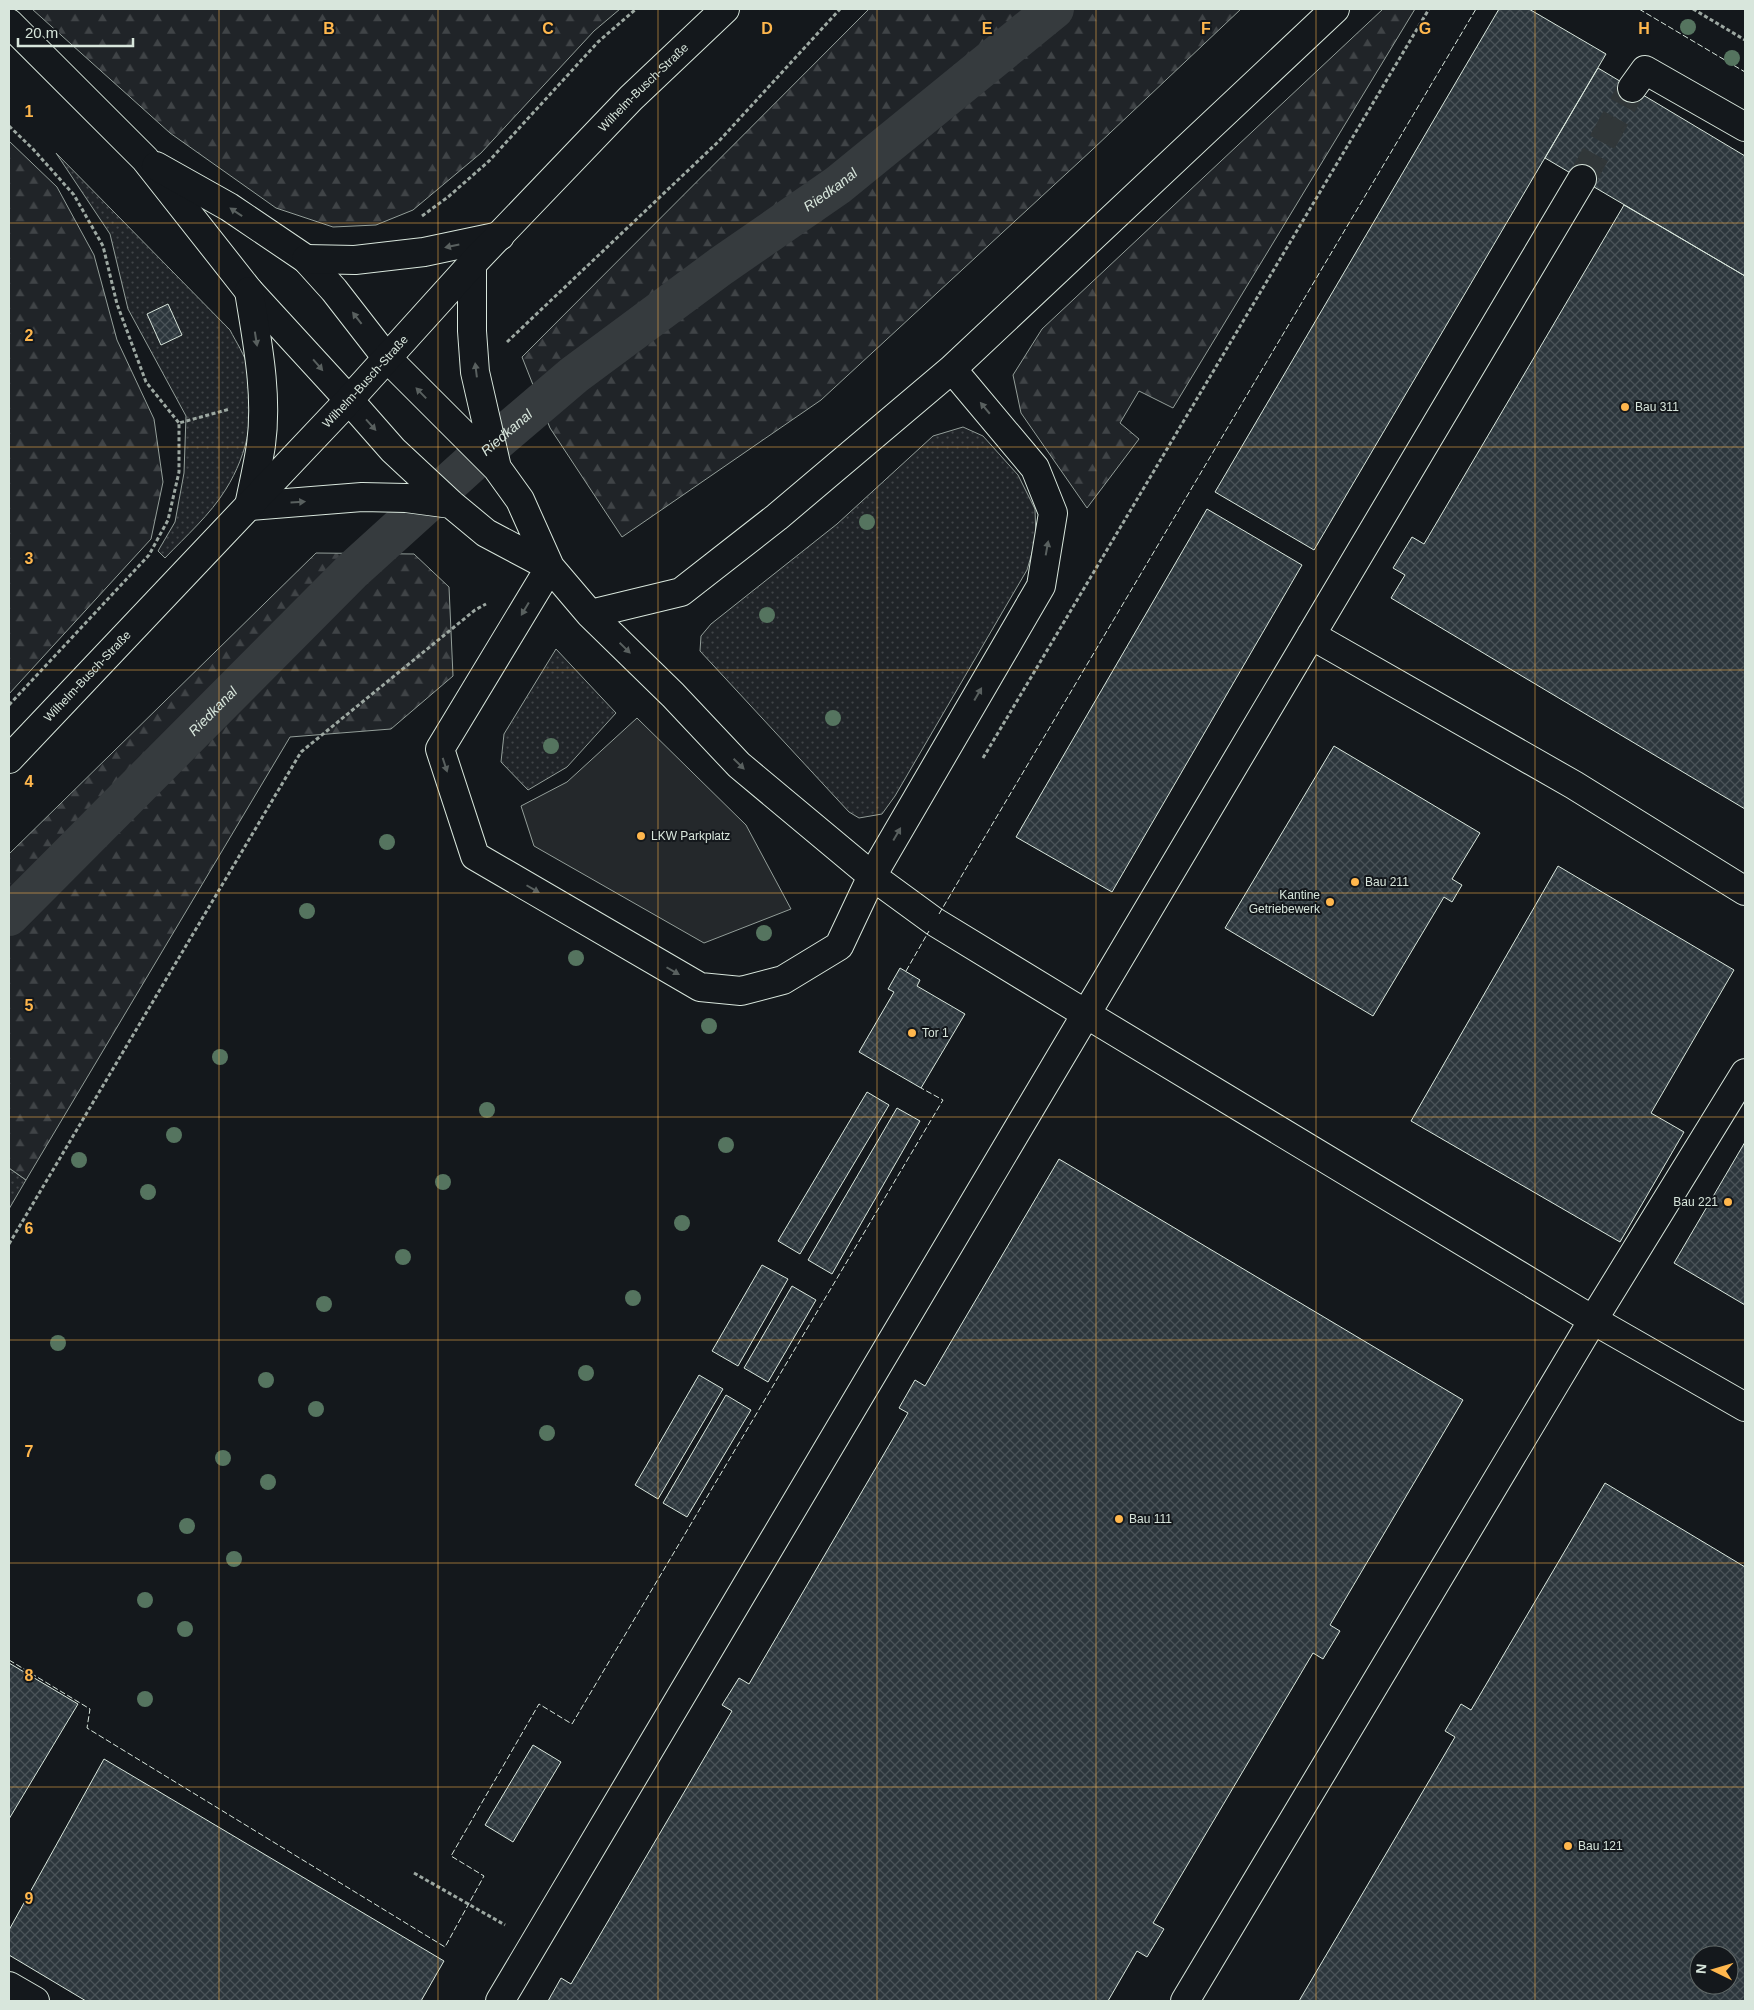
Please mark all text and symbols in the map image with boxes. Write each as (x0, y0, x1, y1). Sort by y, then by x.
scale bar (18, 15, 132, 47)
text: B (323, 20, 335, 37)
text: C (542, 20, 554, 37)
text: D (761, 20, 773, 37)
text: E (982, 20, 993, 37)
text: F (1201, 20, 1211, 37)
text: G (1419, 20, 1431, 37)
text: H (1638, 20, 1650, 37)
text: 20 m (25, 24, 58, 41)
street label: Wilhelm-Busch-Straße (596, 40, 692, 134)
text: 1 (25, 103, 34, 120)
water label: Riedkanal (800, 164, 861, 214)
one-way arrow (229, 207, 243, 217)
one-way arrow (444, 242, 459, 250)
one-way arrow (352, 312, 363, 325)
text: 2 (25, 327, 34, 344)
one-way arrow (253, 332, 261, 348)
street label: Wilhelm-Busch-Straße (319, 332, 411, 431)
one-way arrow (312, 359, 324, 371)
one-way arrow (472, 362, 480, 378)
one-way arrow (415, 387, 427, 399)
place label: Bau 311 (1635, 400, 1679, 414)
marker: Bau 311 (1619, 401, 1631, 413)
one-way arrow (979, 403, 991, 415)
water label: Riedkanal (478, 406, 536, 459)
one-way arrow (365, 418, 377, 430)
one-way arrow (290, 498, 306, 506)
one-way arrow (1044, 540, 1052, 556)
text: 3 (25, 550, 34, 567)
one-way arrow (520, 603, 529, 616)
street label: Wilhelm-Busch-Straße (41, 628, 134, 725)
one-way arrow (618, 642, 630, 654)
water label: Riedkanal (185, 683, 241, 739)
one-way arrow (974, 687, 983, 700)
one-way arrow (442, 757, 449, 772)
one-way arrow (732, 758, 744, 770)
text: 4 (25, 773, 34, 790)
one-way arrow (892, 828, 901, 841)
place label: LKW Parkplatz (651, 829, 730, 843)
marker: LKW Parkplatz (635, 830, 647, 842)
place label: Bau 211 (1365, 875, 1409, 889)
marker: Bau 211 (1349, 876, 1361, 888)
one-way arrow (526, 885, 539, 894)
place label: Kantine Getriebewerk (1249, 888, 1321, 916)
marker: Kantine Getriebewerk (1324, 896, 1336, 908)
one-way arrow (666, 967, 679, 976)
text: 5 (25, 997, 34, 1014)
place label: Tor 1 (922, 1026, 949, 1040)
marker: Tor 1 (906, 1027, 918, 1039)
place label: Bau 221 (1673, 1195, 1718, 1209)
marker: Bau 221 (1722, 1196, 1734, 1208)
text: 6 (25, 1220, 34, 1237)
text: 7 (25, 1443, 34, 1460)
place label: Bau 111 (1129, 1512, 1172, 1526)
marker: Bau 111 (1113, 1513, 1125, 1525)
text: 8 (25, 1667, 34, 1684)
place label: Bau 121 (1578, 1839, 1623, 1853)
marker: Bau 121 (1562, 1840, 1574, 1852)
text: 9 (25, 1890, 34, 1907)
north arrow (1689, 1945, 1739, 1995)
text: N (1693, 1963, 1709, 1975)

